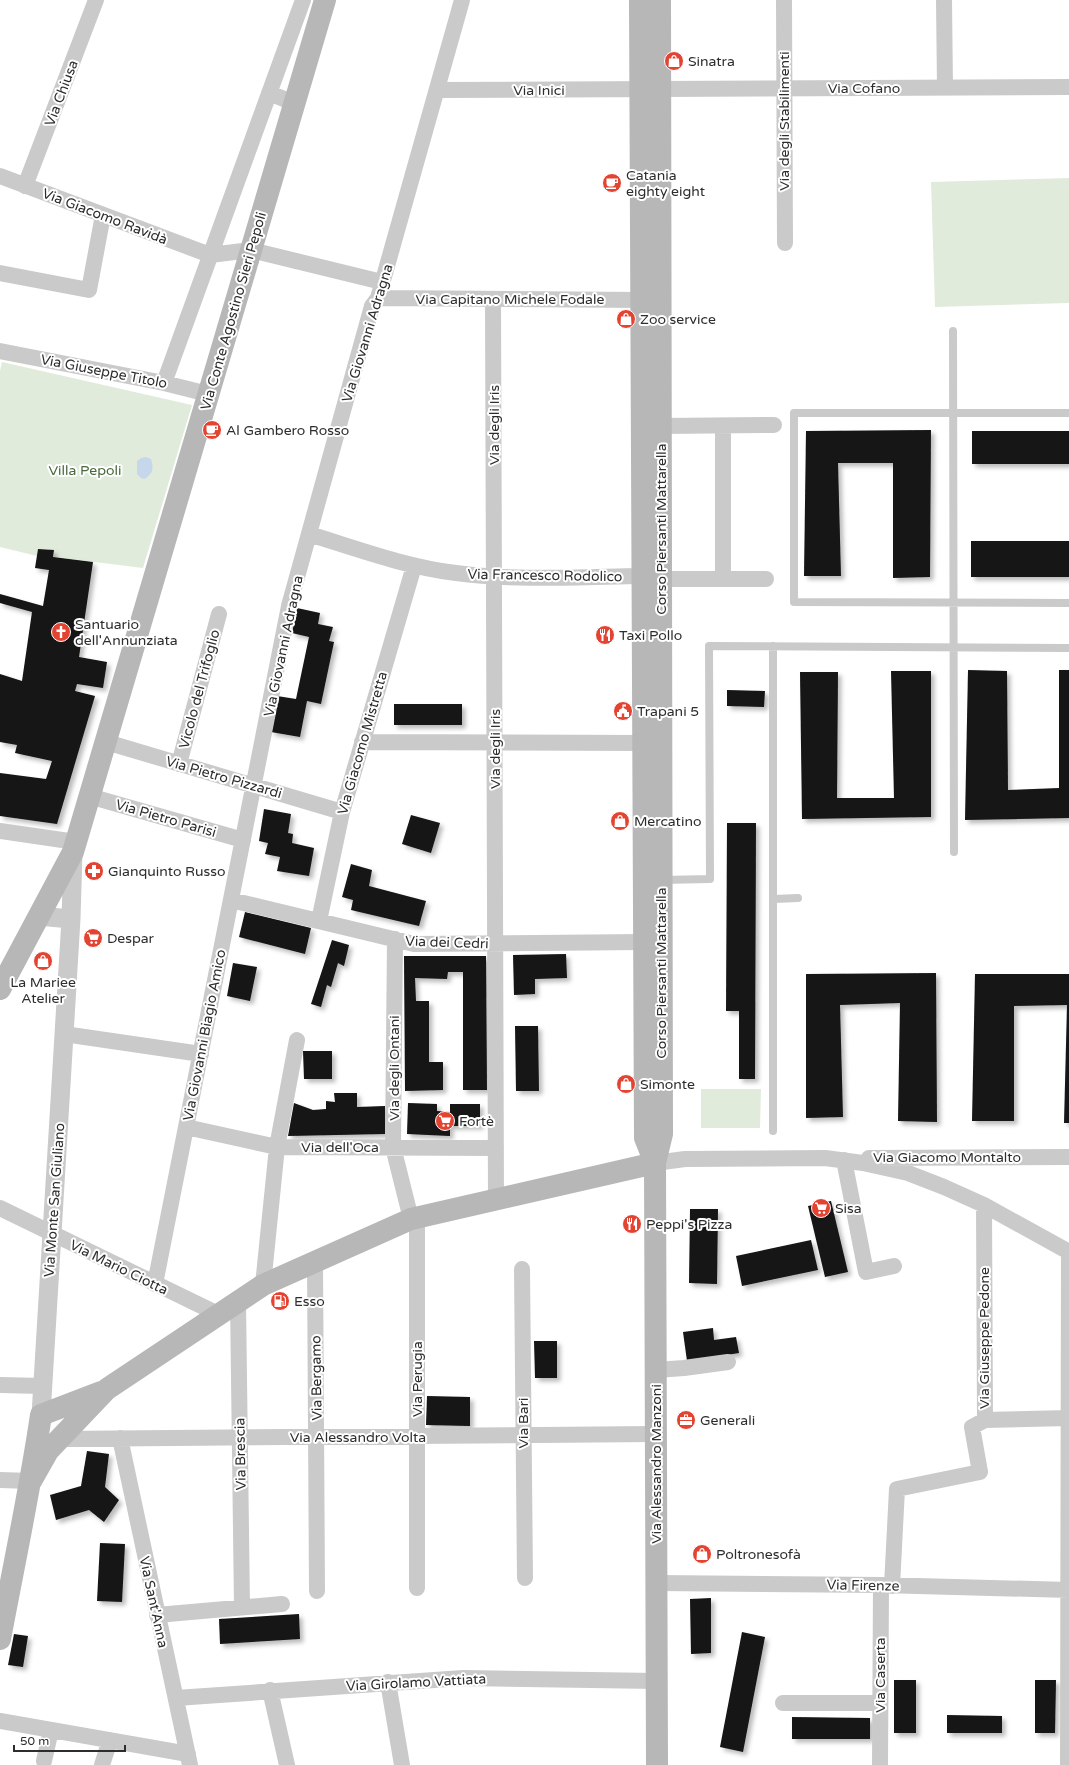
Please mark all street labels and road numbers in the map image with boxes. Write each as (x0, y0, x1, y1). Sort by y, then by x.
street label: Via degli Stabilimenti (776, 51, 793, 191)
street label: Via Chiusa (41, 58, 82, 129)
street label: Via Cofano (828, 80, 900, 97)
street label: Via Inici (513, 82, 565, 99)
street label: Via Giacomo Ravidà (40, 185, 170, 248)
street label: Via Conte Agostino Sieri Pepoli (197, 210, 270, 412)
street label: Via Giovanni Adragna (338, 262, 397, 405)
street label: Via Capitano Michele Fodale (416, 291, 604, 308)
street label: Via Giuseppe Titolo (39, 351, 169, 392)
street label: Via degli Iris (486, 385, 503, 465)
street label: Corso Piersanti Mattarella (653, 443, 670, 615)
street label: Via Francesco Rodolico (467, 566, 623, 585)
street label: Via Giovanni Adragna (260, 574, 307, 718)
street label: Vicolo del Trifoglio (175, 628, 224, 751)
street label: Via Giacomo Mistretta (334, 670, 391, 817)
street label: Via degli Iris (487, 709, 504, 789)
street label: Via Pietro Pizzardi (164, 753, 284, 802)
street label: Via Pietro Parisi (114, 796, 218, 841)
street label: Corso Piersanti Mattarella (653, 887, 670, 1059)
street label: Via dei Cedri (405, 933, 489, 952)
street label: Via Giovanni Biagio Amico (180, 948, 229, 1122)
street label: Via degli Ontani (386, 1015, 403, 1121)
street label: Via Monte San Giuliano (41, 1122, 68, 1278)
street label: Via dell'Oca (301, 1139, 379, 1156)
street label: Via Giacomo Montalto (873, 1149, 1021, 1166)
street label: Via Mario Ciotta (67, 1236, 171, 1299)
street label: Via Giuseppe Pedone (976, 1267, 993, 1409)
street label: Via Bergamo (307, 1335, 326, 1421)
street label: Via Perugia (409, 1341, 426, 1417)
street label: Via Alessandro Manzoni (648, 1384, 665, 1544)
street label: Via Bari (515, 1398, 532, 1449)
street label: Via Brescia (231, 1417, 250, 1491)
street label: Via Alessandro Volta (290, 1429, 426, 1446)
street label: Via Sant'Anna (136, 1555, 172, 1649)
street label: Via Firenze (826, 1576, 900, 1595)
street label: Via Caserta (872, 1637, 889, 1713)
street label: Via Girolamo Vattiata (345, 1670, 487, 1695)

